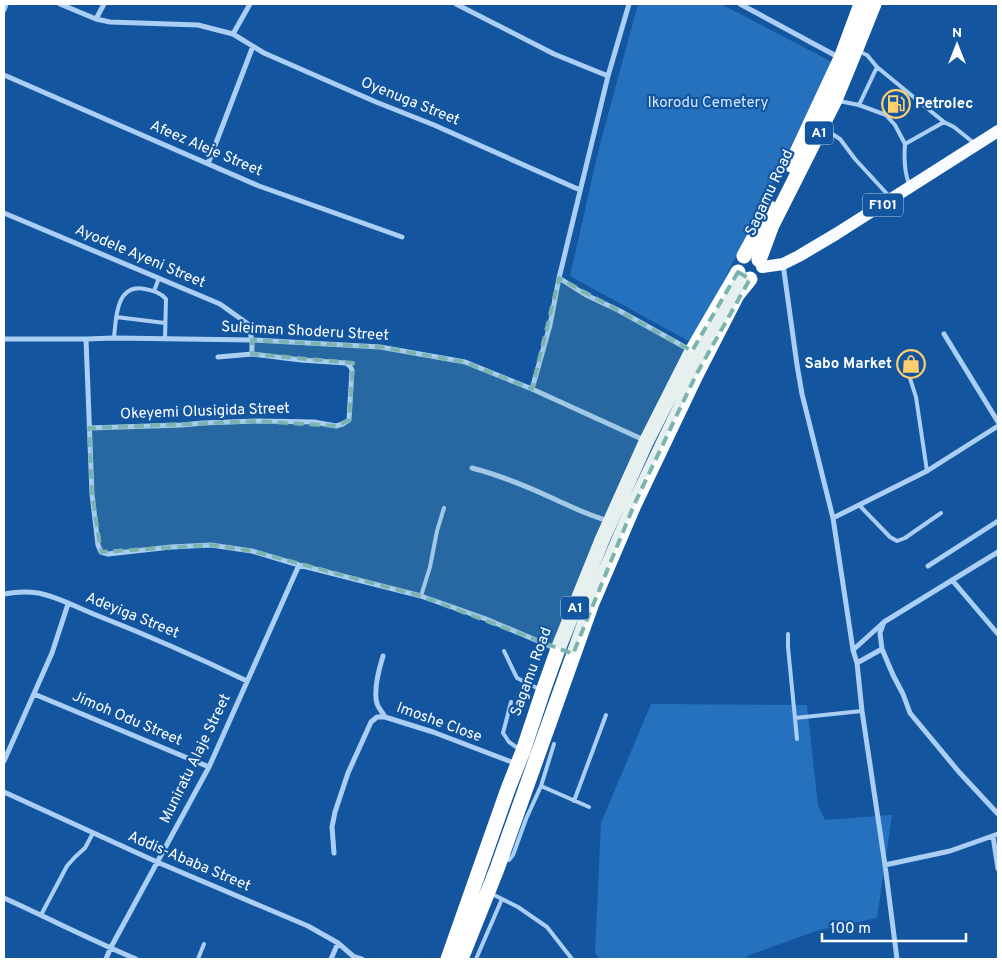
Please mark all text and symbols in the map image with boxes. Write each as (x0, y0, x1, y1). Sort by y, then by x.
north arrow (932, 20, 982, 70)
text: N (952, 25, 962, 42)
street label: Oyenuga Street (358, 74, 462, 130)
fuel station icon: Petrolec (881, 89, 911, 119)
park label: Ikorodu Cemetery (647, 94, 769, 113)
place label: Petrolec (915, 95, 973, 114)
street label: Afeez Aleje Street (147, 117, 265, 181)
road number: A1 (805, 122, 833, 144)
street label: Sagamu Road (742, 147, 798, 239)
road number: F101 (863, 194, 903, 216)
street label: Ayodele Ayeni Street (72, 221, 208, 293)
street label: Suleiman Shoderu Street (221, 318, 389, 346)
shop icon: Sabo Market (896, 349, 926, 379)
place label: Sabo Market (804, 355, 892, 374)
street label: Okeyemi Olusigida Street (120, 400, 290, 424)
street label: Adeyiga Street (82, 589, 182, 643)
road number: A1 (561, 596, 589, 620)
street label: Sagamu Road (507, 625, 557, 719)
street label: Jimoh Odu Street (69, 687, 185, 751)
street label: Muniratu Alaje Street (156, 691, 236, 827)
street label: Imoshe Close (394, 699, 484, 747)
street label: Addis-Ababa Street (125, 828, 253, 896)
scale bar (822, 910, 966, 942)
text: 100 m (830, 920, 871, 939)

